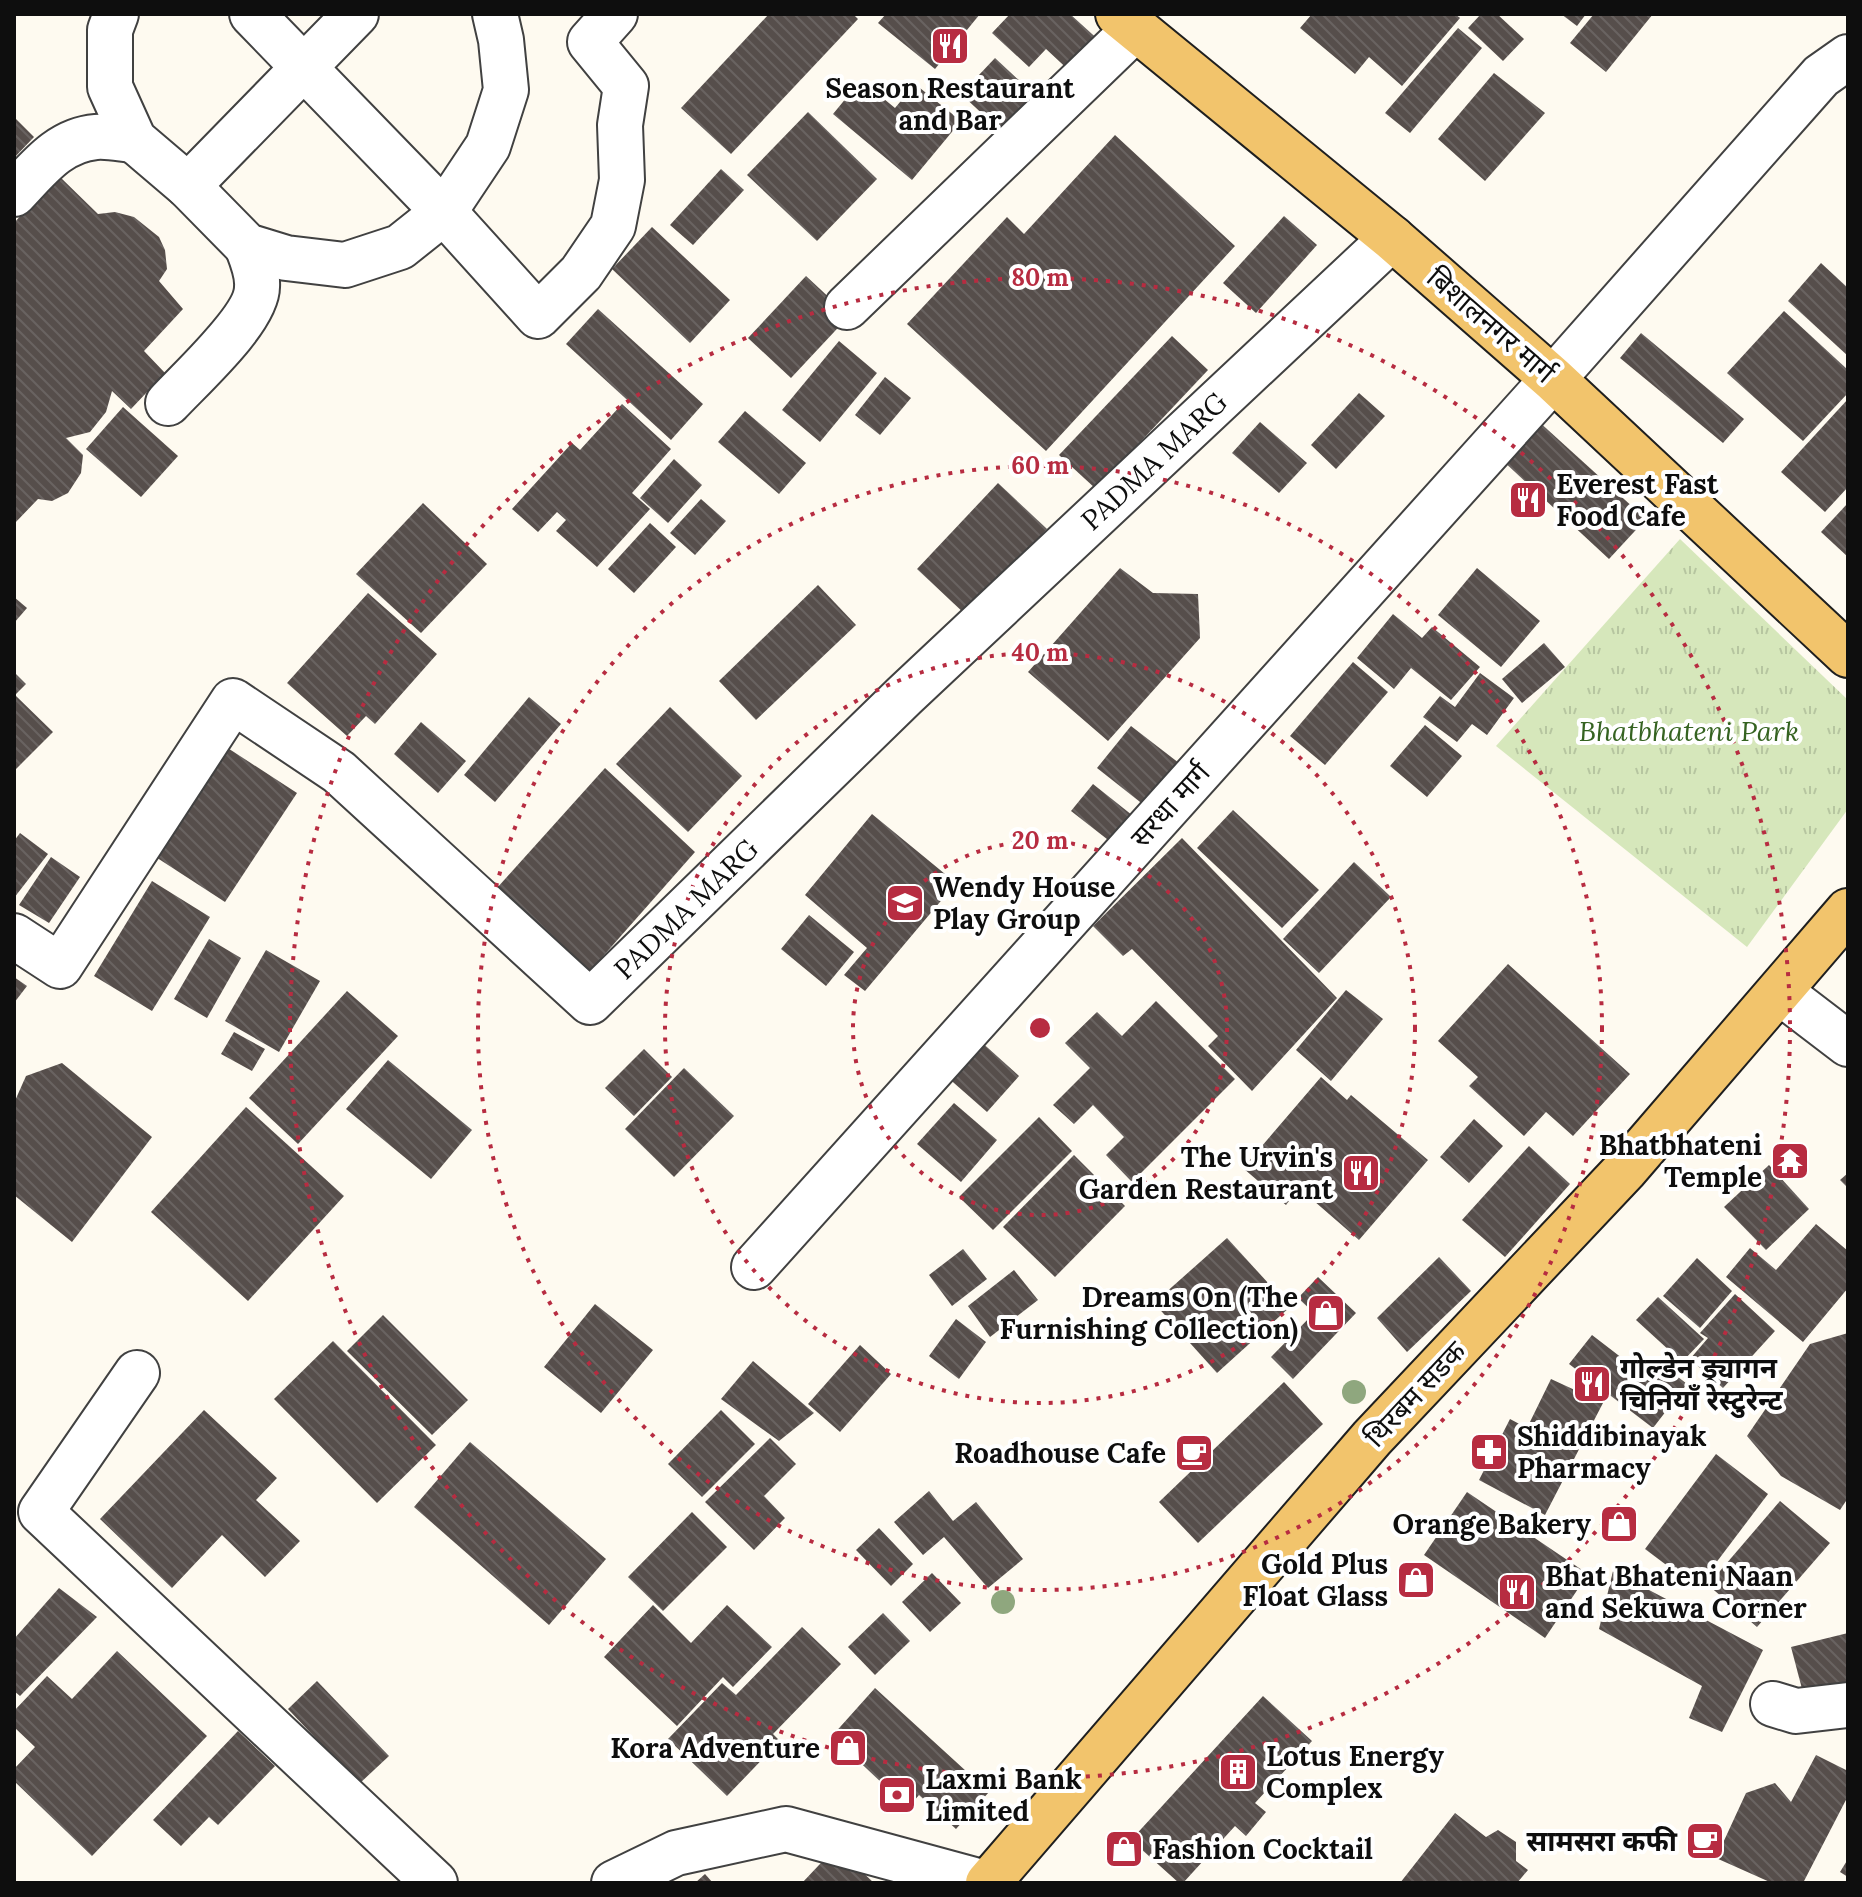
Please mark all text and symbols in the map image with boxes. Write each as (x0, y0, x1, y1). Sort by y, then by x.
restaurant icon: Season Restaurant and Bar (929, 25, 971, 67)
place label: Season Restaurant and Bar (825, 70, 1075, 138)
street label: बिशालनगर मार्ग (1419, 259, 1564, 391)
text: 80 m (1011, 262, 1069, 293)
street label: PADMA MARG (1073, 384, 1235, 538)
text: 60 m (1011, 450, 1069, 481)
place label: Everest Fast Food Cafe (1556, 466, 1719, 534)
restaurant icon: Everest Fast Food Cafe (1507, 479, 1549, 521)
text: 40 m (1012, 637, 1068, 668)
park label: Bhatbhateni Park (1579, 713, 1799, 749)
street label: सरधा मार्ग (1123, 754, 1218, 855)
text: 20 m (1012, 825, 1068, 856)
street label: PADMA MARG (606, 831, 766, 987)
place label: Wendy House Play Group (933, 869, 1115, 937)
school or university icon: Wendy House Play Group (884, 882, 926, 924)
centre of rings (1026, 1014, 1054, 1042)
place label: Bhatbhateni Temple (1599, 1127, 1762, 1195)
place label: The Urvin's Garden Restaurant (1079, 1139, 1333, 1207)
temple icon: Bhatbhateni Temple (1769, 1140, 1811, 1182)
restaurant icon: The Urvin's Garden Restaurant (1340, 1152, 1382, 1194)
place label: Dreams On (The Furnishing Collection) (999, 1279, 1298, 1347)
shop icon: Dreams On (The Furnishing Collection) (1305, 1292, 1347, 1334)
street label: थिरबम सडक (1357, 1333, 1474, 1455)
place label: गोल्डेन ड्र्यागन चिनियाँ रेस्टुरेन्ट (1620, 1350, 1783, 1418)
restaurant icon: गोल्डेन ड्र्यागन चिनियाँ रेस्टुरेन्ट (1571, 1363, 1613, 1405)
place label: Shiddibinayak Pharmacy (1517, 1418, 1707, 1486)
pharmacy icon: Shiddibinayak Pharmacy (1468, 1431, 1510, 1473)
cafe icon: Roadhouse Cafe (1173, 1432, 1215, 1474)
place label: Roadhouse Cafe (954, 1435, 1166, 1471)
shop icon: Orange Bakery (1598, 1503, 1640, 1545)
place label: Orange Bakery (1392, 1506, 1592, 1542)
place label: Gold Plus Float Glass (1242, 1546, 1388, 1614)
place label: Bhat Bhateni Naan and Sekuwa Corner (1545, 1558, 1807, 1626)
shop icon: Gold Plus Float Glass (1395, 1559, 1437, 1601)
restaurant icon: Bhat Bhateni Naan and Sekuwa Corner (1496, 1571, 1538, 1613)
shop icon: Kora Adventure (827, 1727, 869, 1769)
place label: Kora Adventure (610, 1730, 820, 1766)
place label: Lotus Energy Complex (1266, 1738, 1445, 1806)
building icon: Lotus Energy Complex (1217, 1751, 1259, 1793)
place label: Laxmi Bank Limited (925, 1761, 1082, 1829)
bank icon: Laxmi Bank Limited (876, 1774, 918, 1816)
cafe icon: सामसरा कफी (1684, 1820, 1726, 1862)
place label: सामसरा कफी (1526, 1823, 1678, 1859)
shop icon: Fashion Cocktail (1103, 1828, 1145, 1870)
place label: Fashion Cocktail (1152, 1831, 1373, 1867)

